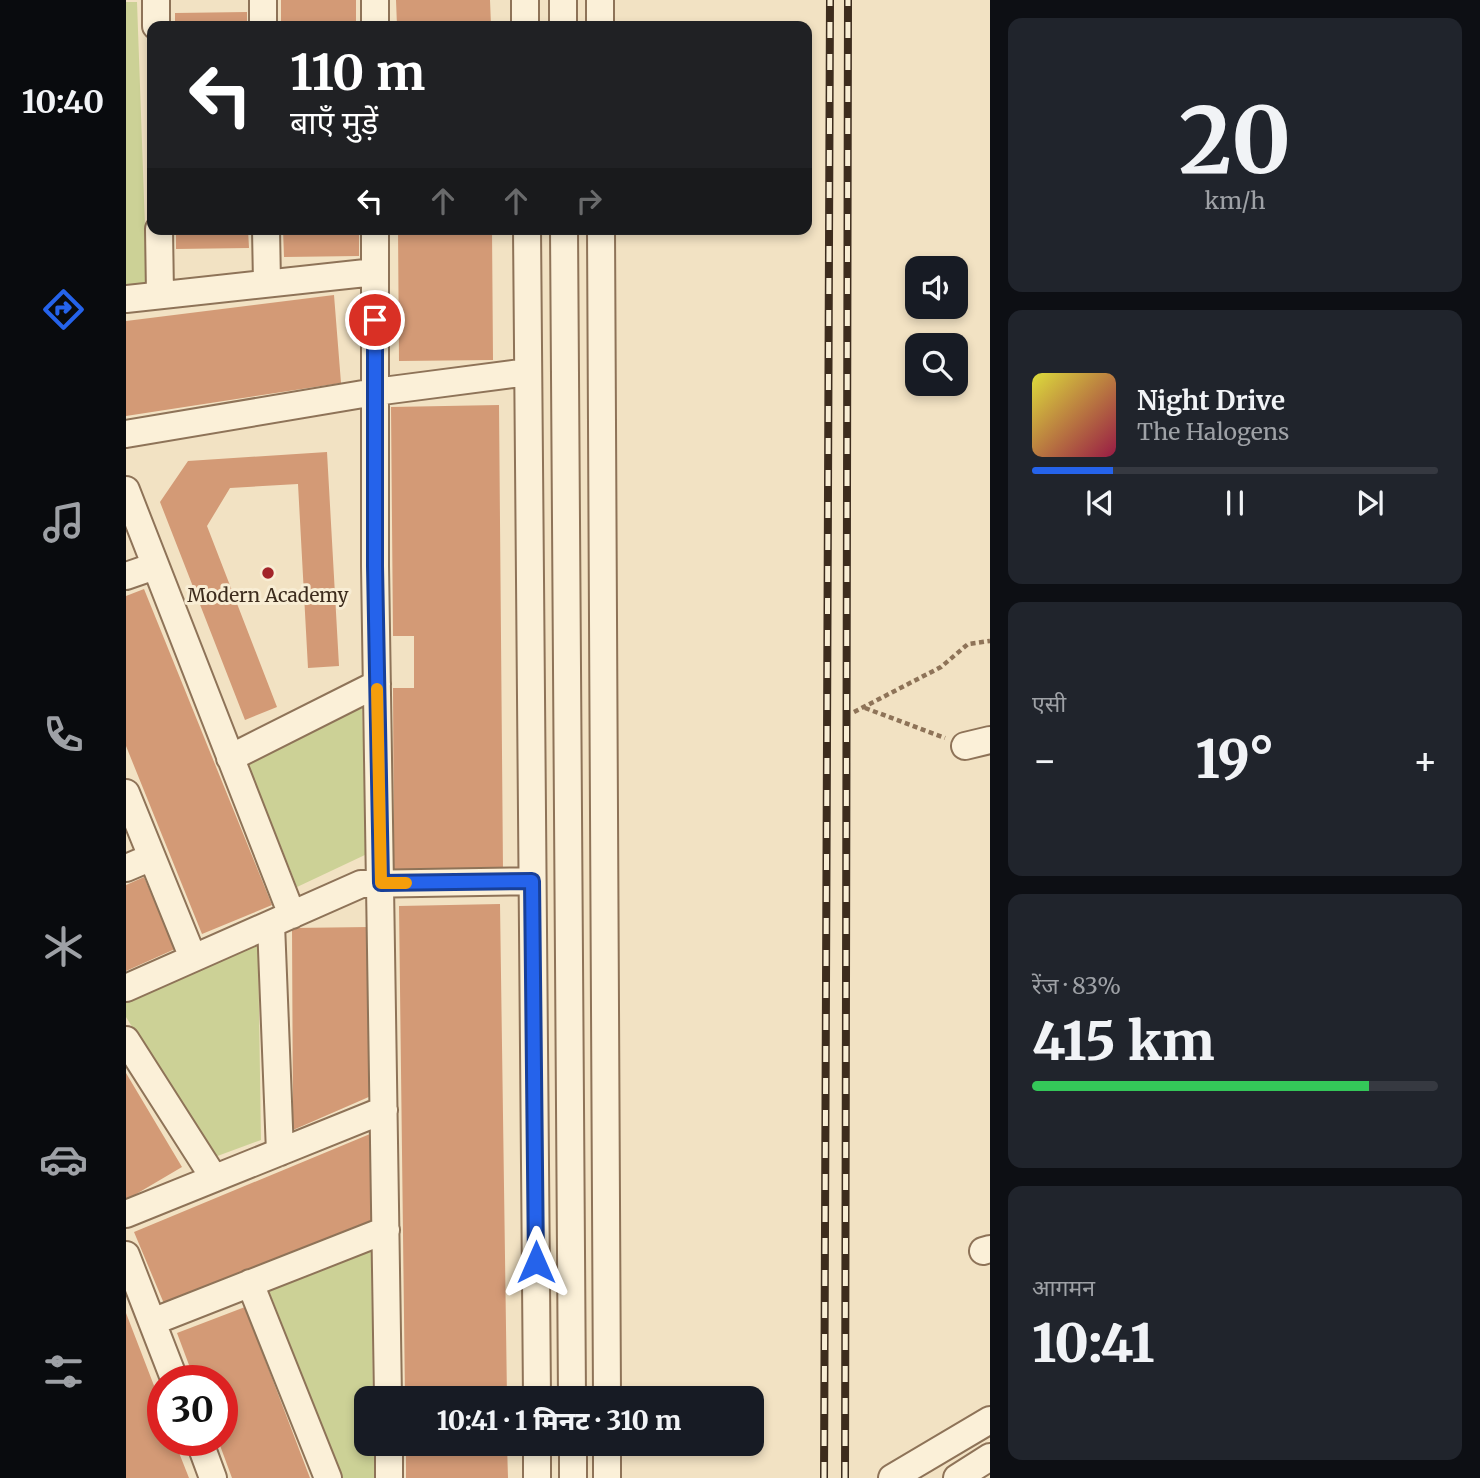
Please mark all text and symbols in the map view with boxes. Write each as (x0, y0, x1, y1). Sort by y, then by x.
text: 110 m (290, 42, 425, 103)
icon: left (175, 49, 266, 140)
text: 10:40 (22, 82, 104, 122)
text: 20 (1179, 83, 1291, 198)
text: बाएँ मुड़ें (290, 103, 378, 143)
icon: left (351, 182, 389, 220)
icon: ahead (424, 182, 462, 220)
icon: ahead (497, 182, 535, 220)
icon: right (570, 182, 608, 220)
text: km/h (1205, 186, 1265, 215)
map controls (905, 256, 968, 396)
button: sound (905, 256, 968, 319)
icon: directions (39, 285, 88, 334)
pin (345, 290, 405, 350)
icon: arrive (356, 301, 394, 339)
button: search (905, 333, 968, 396)
text: Night Drive (1137, 384, 1285, 417)
text: The Halogens (1137, 417, 1289, 446)
icon: previous (1081, 484, 1119, 522)
icon: pause (1216, 484, 1254, 522)
icon: next (1351, 484, 1389, 522)
icon: music (39, 498, 88, 547)
marker: Modern Academy (260, 565, 276, 581)
place label: Modern Academy (187, 583, 349, 607)
text: एसी (1032, 689, 1066, 718)
icon: phone (39, 710, 88, 759)
text: 19° (1196, 727, 1274, 792)
text: − (1032, 737, 1057, 784)
text: + (1413, 737, 1438, 784)
icon: climate (39, 922, 88, 971)
text: रेंज · 83% (1032, 971, 1121, 1000)
text: 415 km (1032, 1009, 1214, 1074)
icon: car (39, 1135, 88, 1184)
position arrow (499, 1225, 573, 1299)
text: आगमन (1032, 1273, 1095, 1302)
text: 10:41 (1032, 1311, 1155, 1376)
icon: filters (39, 1347, 88, 1396)
speed limit sign: 30 (147, 1365, 238, 1456)
text: 10:41 · 1 मिनट · 310 m (437, 1404, 681, 1437)

